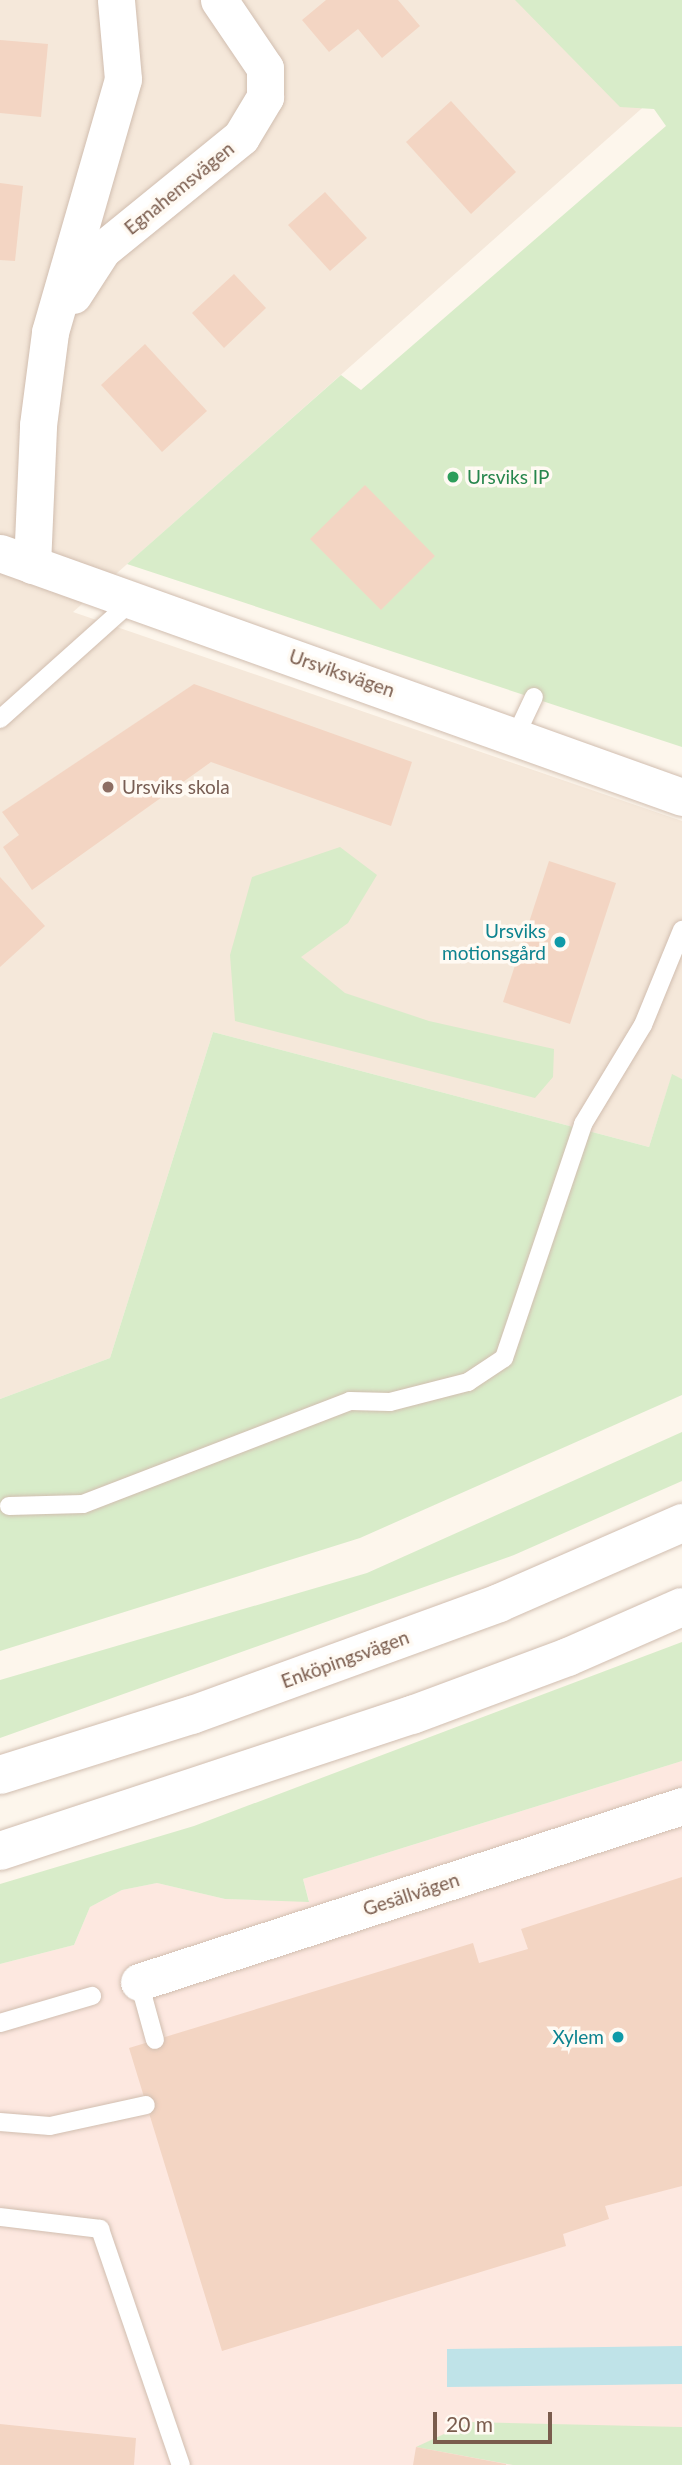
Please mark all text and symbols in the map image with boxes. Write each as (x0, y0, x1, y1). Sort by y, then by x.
street label: Egnahemsvägen (120, 137, 238, 239)
place label: Ursviks IP (467, 466, 549, 488)
marker: Ursviks IP (445, 469, 461, 485)
street label: Ursviksvägen (286, 644, 398, 702)
place label: Ursviks skola (122, 776, 230, 798)
marker: Ursviks skola (100, 779, 116, 795)
place label: Ursviks motionsgård (442, 920, 546, 964)
marker: Ursviks motionsgård (552, 934, 568, 950)
street label: Enköpingsvägen (278, 1625, 412, 1693)
street label: Gesällvägen (360, 1868, 462, 1920)
place label: Xylem (553, 2026, 604, 2048)
marker: Xylem (610, 2029, 626, 2045)
scale bar (437, 2398, 556, 2442)
text: 20 m (446, 2411, 493, 2436)

